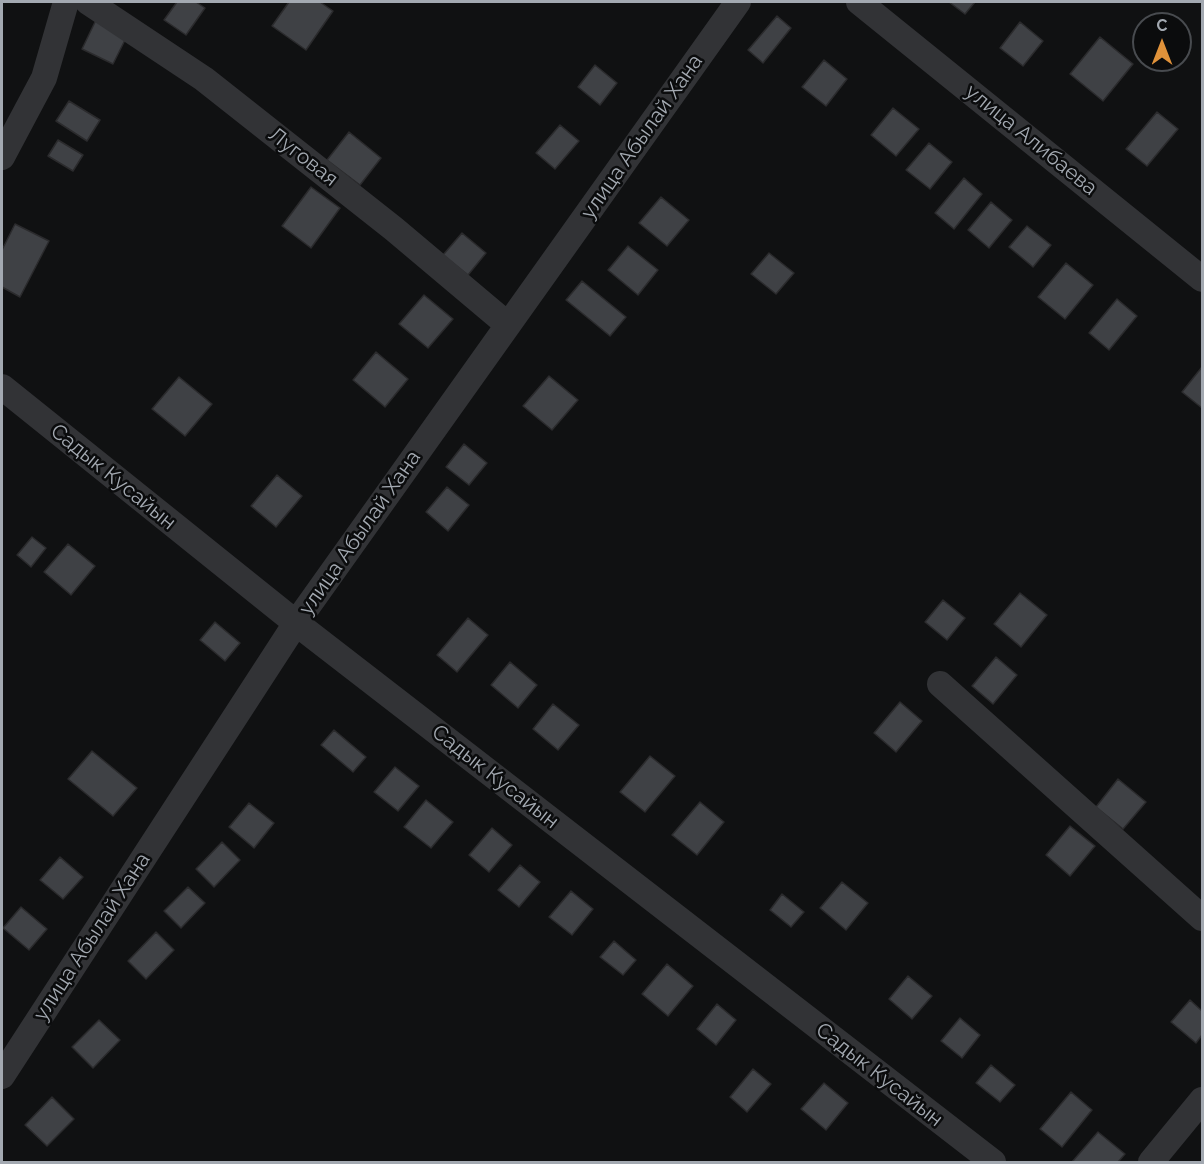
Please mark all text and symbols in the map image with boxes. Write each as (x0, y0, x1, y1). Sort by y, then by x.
north arrow (1132, 12, 1192, 72)
text: С (1157, 16, 1167, 35)
street label: улица Абылай Хана (576, 50, 708, 224)
street label: улица Алибаева (960, 79, 1102, 201)
street label: Луговая (263, 122, 343, 192)
street label: Садык Кусайын (45, 419, 181, 535)
street label: улица Абылай Хана (294, 446, 426, 620)
street label: Садык Кусайын (427, 720, 563, 834)
street label: улица Абылай Хана (28, 848, 156, 1026)
street label: Садык Кусайын (811, 1018, 947, 1132)

